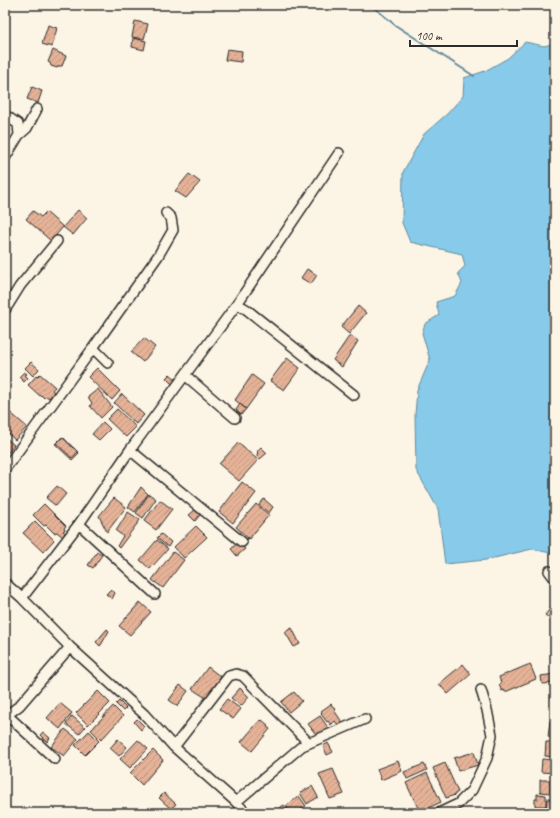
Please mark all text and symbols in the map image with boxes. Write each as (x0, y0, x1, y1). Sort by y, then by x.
scale bar (410, 22, 517, 48)
text: 100 m (416, 28, 443, 44)

